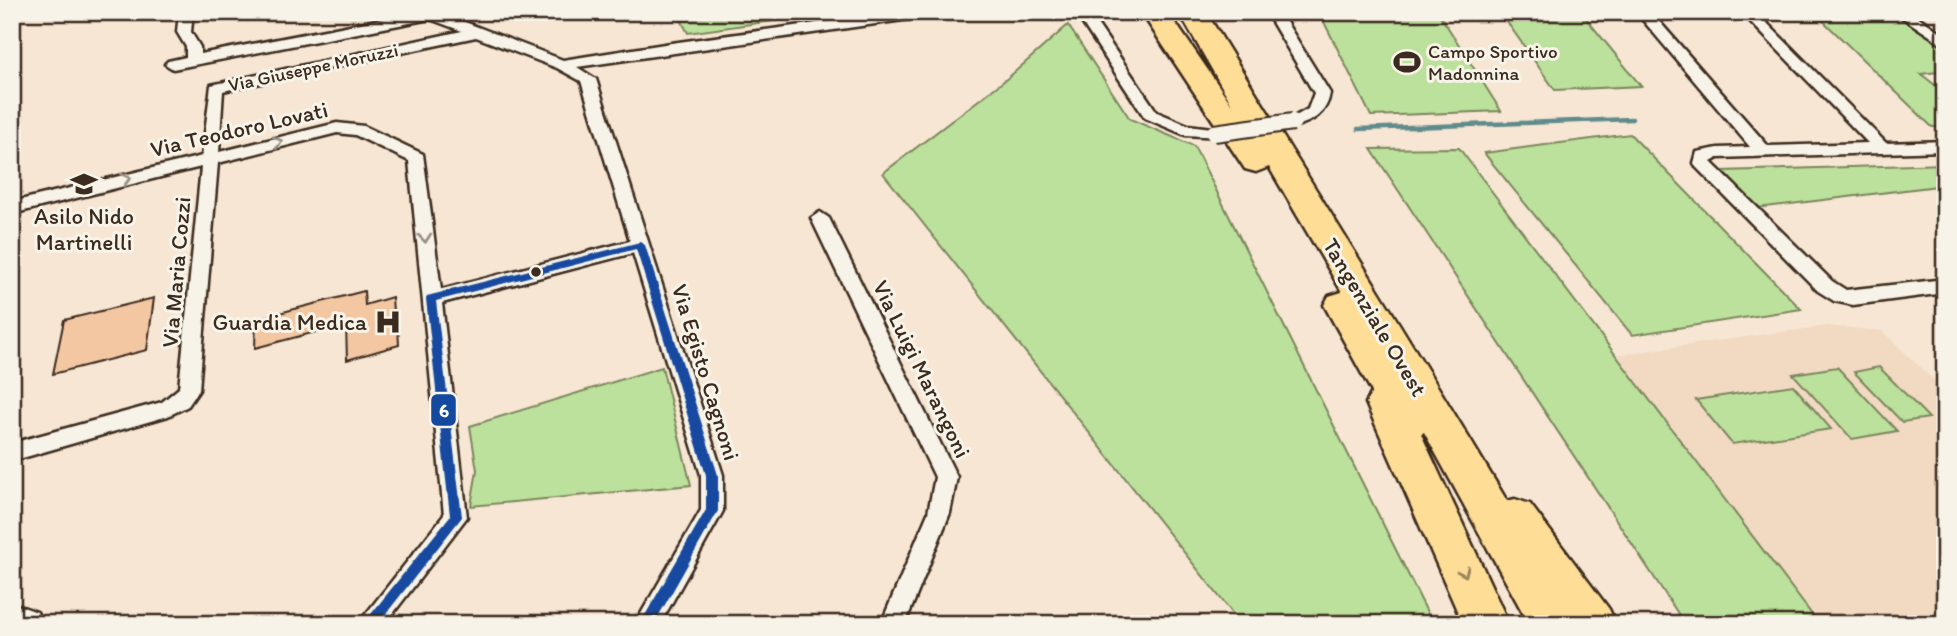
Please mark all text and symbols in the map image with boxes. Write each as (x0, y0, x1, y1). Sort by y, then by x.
street label: Via Giuseppe Moruzzi (226, 38, 400, 97)
place label: Campo Sportivo Madonnina (1428, 40, 1558, 85)
sports icon: Campo Sportivo Madonnina (1392, 47, 1422, 77)
street label: Via Teodoro Lovati (147, 95, 331, 163)
one-way arrow (272, 136, 284, 150)
school or university icon: Asilo Nido Martinelli (69, 169, 99, 199)
one-way arrow (120, 173, 132, 187)
street label: Via Maria Cozzi (155, 195, 197, 349)
place label: Asilo Nido Martinelli (34, 202, 134, 256)
one-way arrow (417, 232, 432, 243)
street label: Tangenziale Ovest (1317, 233, 1433, 402)
unlabelled marker (529, 265, 543, 279)
street label: Via Luigi Marangoni (867, 276, 977, 462)
street label: Via Egisto Cagnoni (666, 280, 746, 464)
hospital icon: Guardia Medica (373, 307, 403, 337)
place label: Guardia Medica (213, 308, 367, 336)
line badge: 6 (430, 393, 457, 427)
text: 6 (439, 399, 449, 422)
one-way arrow (1456, 565, 1470, 578)

